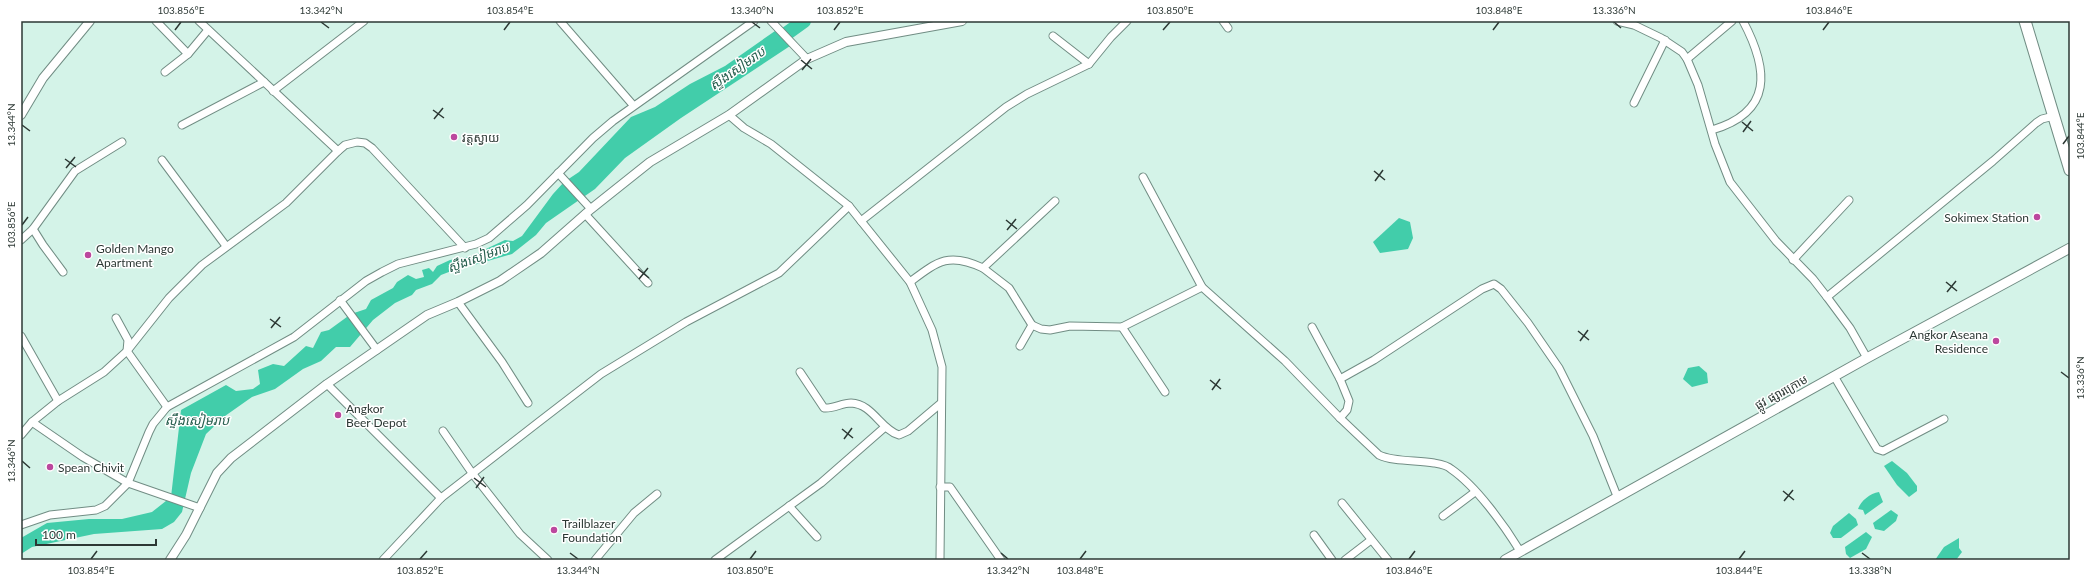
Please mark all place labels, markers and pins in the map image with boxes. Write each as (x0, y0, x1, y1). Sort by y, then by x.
place label: វត្តស្វាយ (462, 130, 500, 145)
marker: វត្តស្វាយ (449, 132, 459, 142)
place label: Sokimex Station (1944, 210, 2029, 225)
marker: Sokimex Station (2032, 212, 2042, 222)
place label: Golden Mango Apartment (96, 241, 174, 270)
marker: Golden Mango Apartment (83, 250, 93, 260)
place label: Angkor Aseana Residence (1909, 327, 1988, 356)
marker: Angkor Aseana Residence (1991, 336, 2001, 346)
place label: Angkor Beer Depot (346, 401, 407, 430)
marker: Angkor Beer Depot (333, 410, 343, 420)
place label: Spean Chivit (58, 460, 125, 475)
marker: Spean Chivit (45, 462, 55, 472)
place label: Trailblazer Foundation (562, 516, 622, 545)
marker: Trailblazer Foundation (549, 525, 559, 535)

